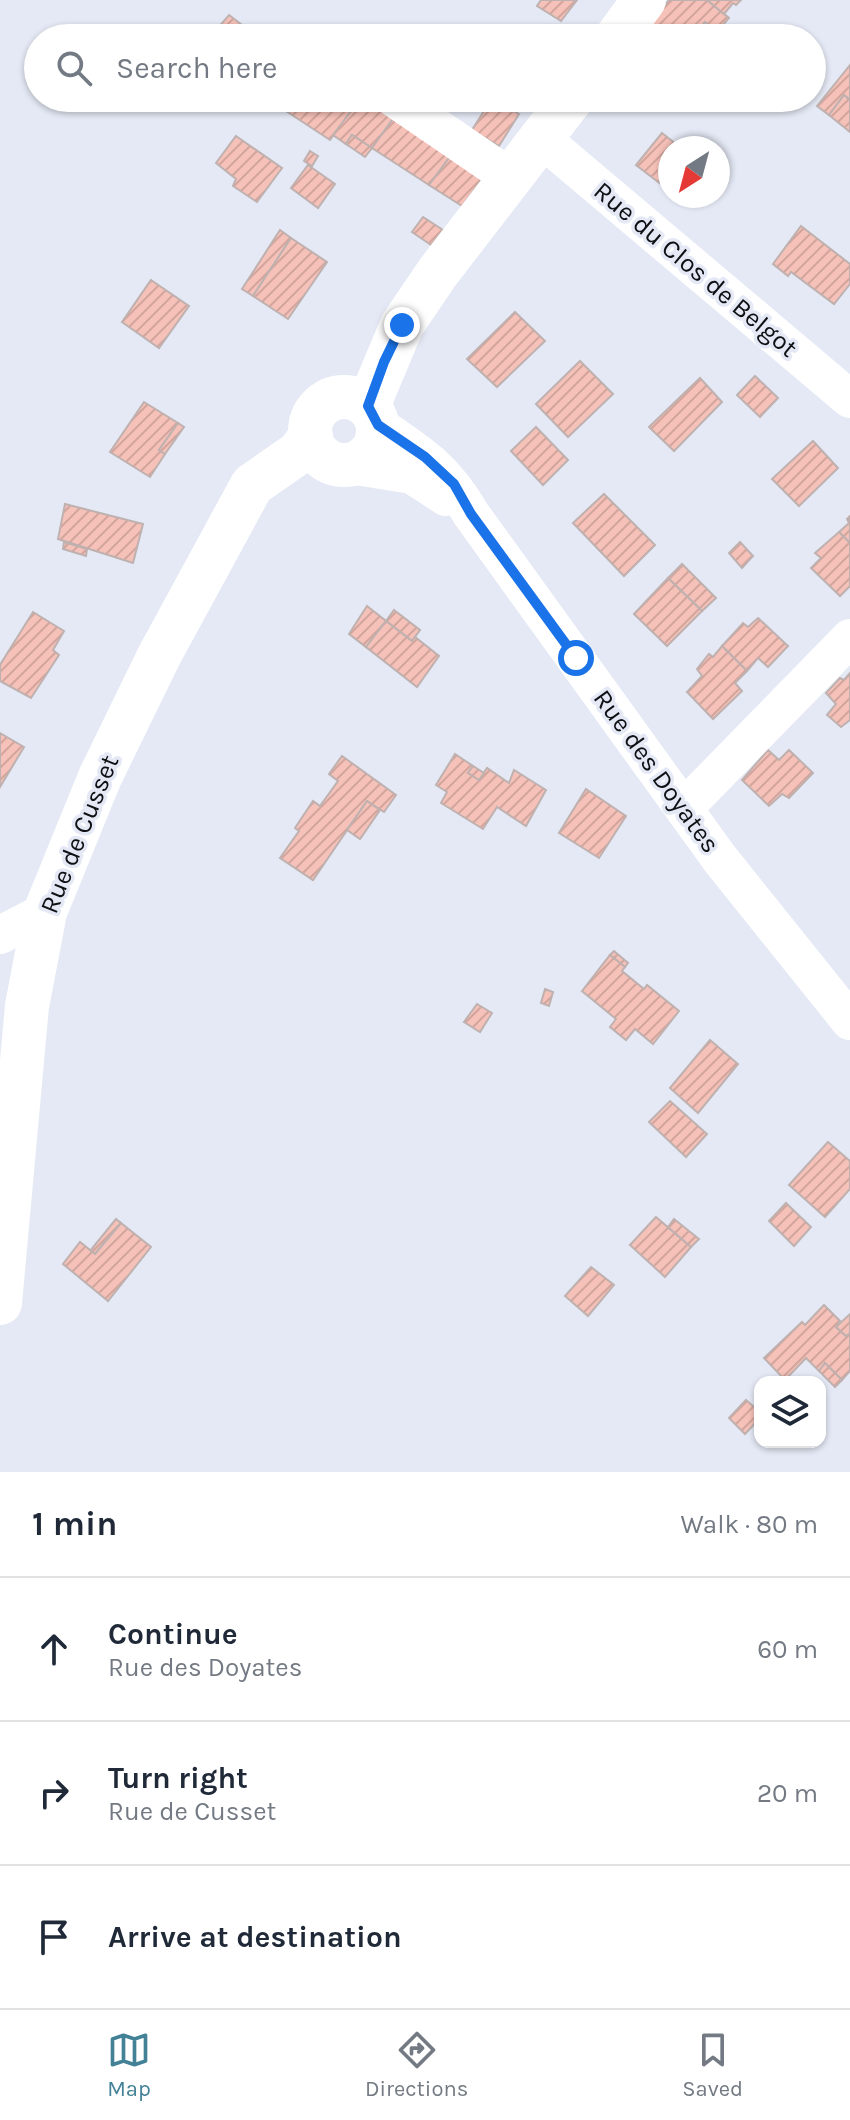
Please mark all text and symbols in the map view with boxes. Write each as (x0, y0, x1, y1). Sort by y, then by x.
search box (24, 24, 826, 112)
icon: search (52, 46, 96, 90)
text: Search here (116, 50, 277, 86)
north arrow (658, 136, 730, 208)
street label: Rue du Clos de Belgot (588, 175, 804, 364)
route end (384, 307, 420, 343)
route start (558, 640, 594, 676)
street label: Rue des Doyates (587, 684, 726, 859)
street label: Rue de Cusset (34, 750, 125, 918)
map controls (754, 1376, 826, 1448)
button: layers (754, 1376, 826, 1448)
text: 1 min (32, 1504, 117, 1544)
text: Walk · 80 m (680, 1509, 818, 1540)
text: Continue (108, 1616, 238, 1652)
icon: ahead (32, 1627, 76, 1671)
text: 60 m (757, 1634, 818, 1665)
text: Rue des Doyates (108, 1652, 302, 1683)
text: Turn right (108, 1760, 248, 1796)
icon: right (32, 1771, 76, 1815)
text: 20 m (757, 1778, 818, 1809)
text: Rue de Cusset (108, 1796, 276, 1827)
icon: arrive (32, 1915, 76, 1959)
text: Arrive at destination (108, 1919, 402, 1955)
tab: Map (107, 2028, 151, 2102)
tab: Directions (365, 2028, 468, 2102)
tab: Saved (682, 2028, 743, 2102)

